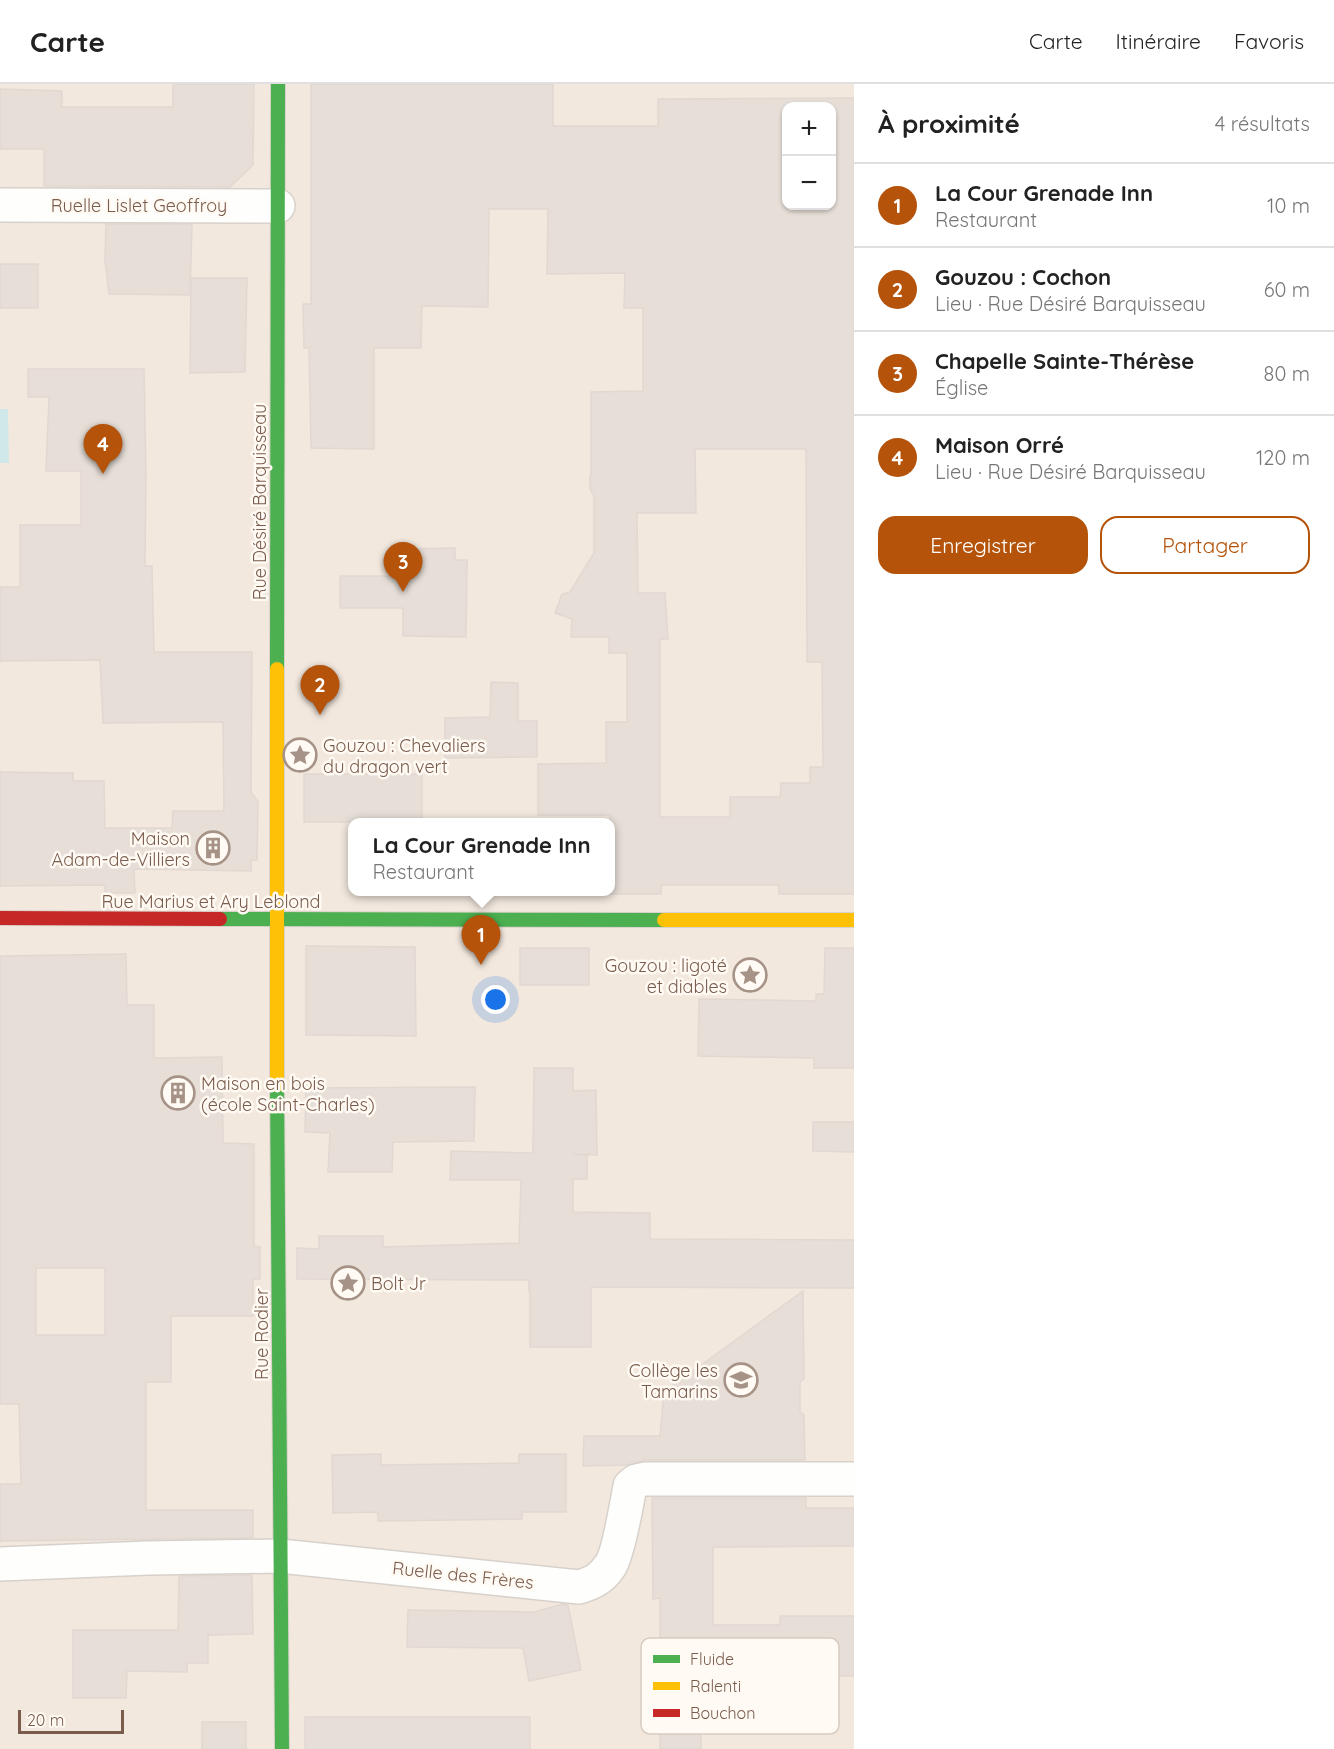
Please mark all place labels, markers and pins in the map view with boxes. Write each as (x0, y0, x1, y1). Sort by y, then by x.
pin: 4 (84, 424, 122, 474)
pin: 3 (384, 542, 422, 592)
pin: 2 (300, 666, 340, 715)
place label: Gouzou : Chevaliers du dragon vert (323, 734, 485, 778)
place icon: Gouzou : Chevaliers du dragon vert (282, 737, 318, 773)
place label: Maison Adam-de-Villiers (52, 827, 190, 871)
building icon: Maison Adam-de-Villiers (195, 830, 231, 866)
pin: 1 (462, 916, 500, 965)
place label: Gouzou : ligoté et diables (605, 954, 727, 998)
place icon: Gouzou : ligoté et diables (732, 957, 768, 993)
place label: Maison en bois (école Saint-Charles) (201, 1072, 375, 1116)
building icon: Maison en bois (école Saint-Charles) (160, 1075, 196, 1111)
place icon: Bolt Jr (330, 1265, 366, 1301)
place label: Bolt Jr (371, 1272, 426, 1295)
place label: Collège les Tamarins (629, 1359, 718, 1403)
school or university icon: Collège les Tamarins (723, 1362, 759, 1398)

